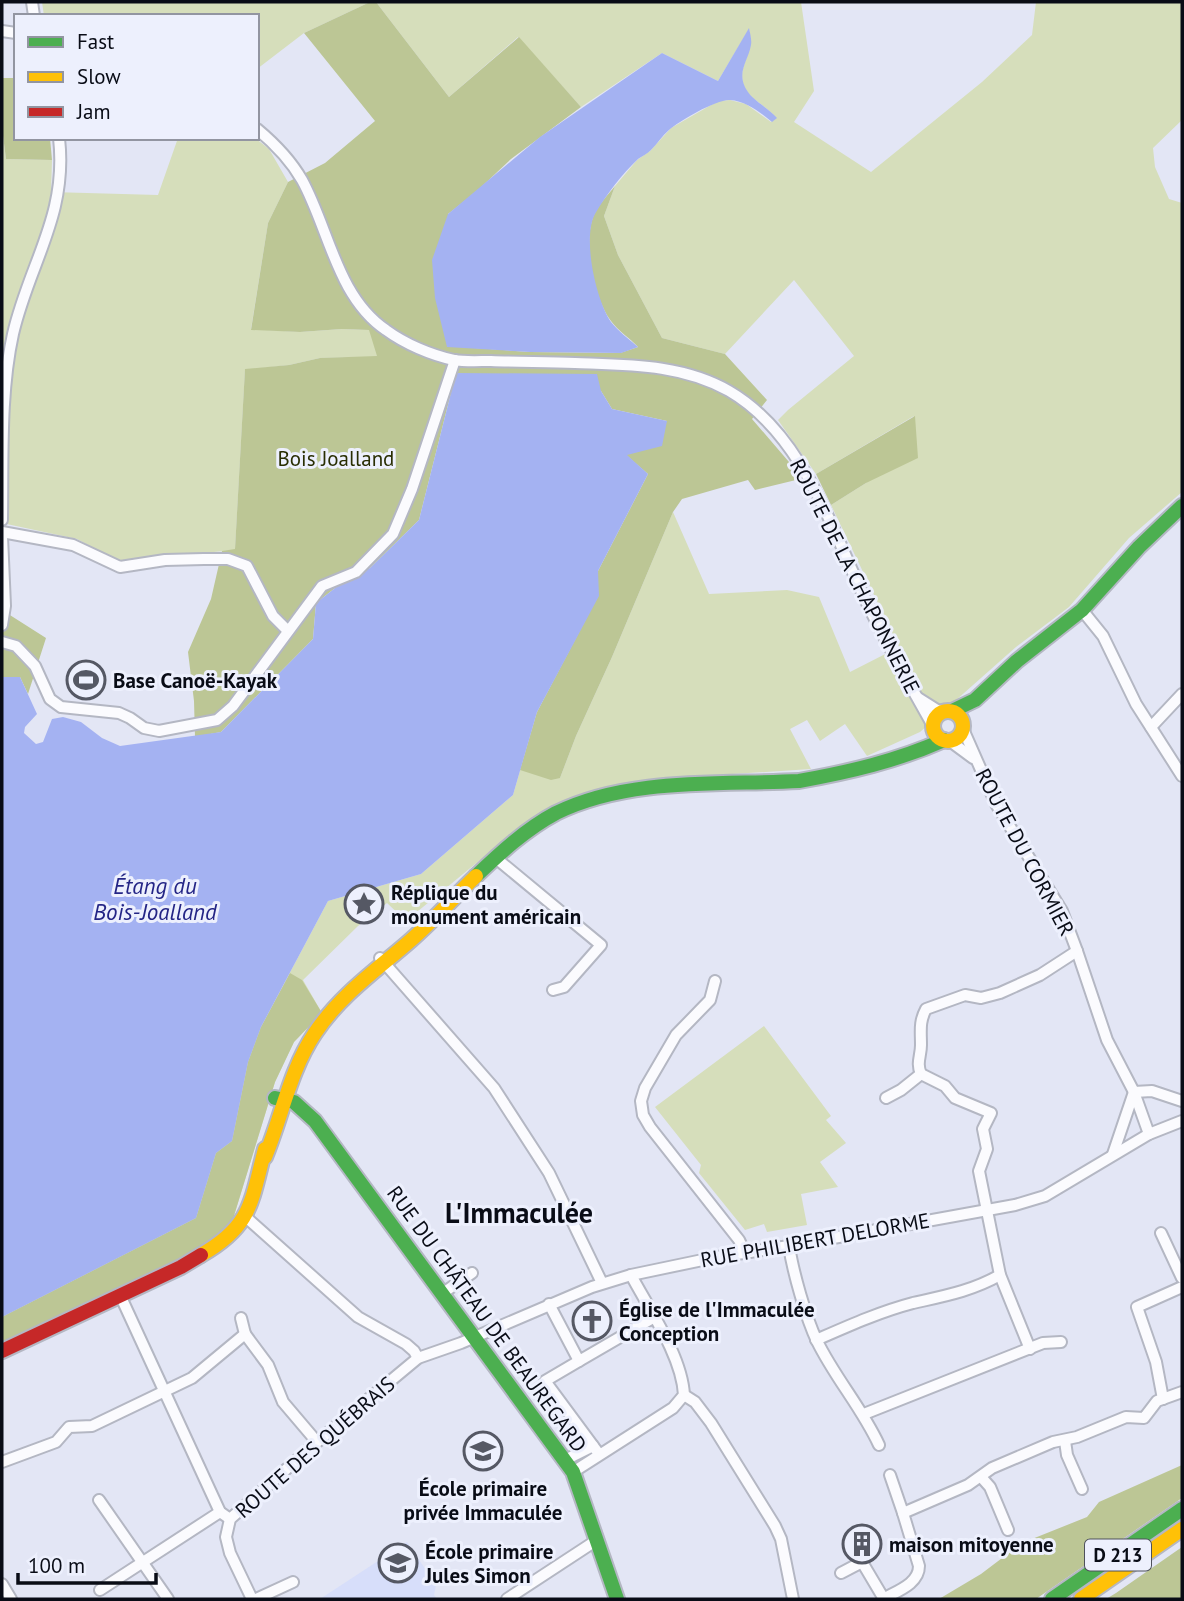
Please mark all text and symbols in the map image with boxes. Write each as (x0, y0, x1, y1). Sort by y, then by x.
legend (14, 14, 259, 140)
text: Fast (77, 28, 114, 55)
text: Slow (77, 63, 121, 90)
text: Jam (76, 98, 111, 125)
park label: Bois Joalland (278, 445, 394, 472)
street label: ROUTE DE LA CHAPONNERIE (784, 454, 926, 698)
sports icon: Base Canoë-Kayak (65, 659, 107, 701)
place label: Base Canoë-Kayak (113, 667, 278, 694)
street label: ROUTE DU CORMIER (969, 764, 1081, 940)
water label: Étang du Bois-Joalland (93, 871, 218, 926)
place label: Réplique du monument américain (391, 879, 581, 930)
place icon: Réplique du monument américain (343, 883, 385, 925)
street label: RUE DU CHÂTEAU DE BEAUREGARD (381, 1180, 593, 1458)
district label: L'Immaculée (445, 1194, 593, 1231)
street label: RUE PHILIBERT DELORME (698, 1207, 932, 1273)
place label: Église de l'Immaculée Conception (619, 1296, 815, 1347)
church icon: Église de l'Immaculée Conception (571, 1300, 613, 1342)
street label: ROUTE DES QUÉBRAIS (230, 1370, 400, 1524)
school or university icon: École primaire privée Immaculée (462, 1430, 504, 1472)
place label: École primaire privée Immaculée (404, 1475, 562, 1526)
building icon: maison mitoyenne (841, 1523, 883, 1565)
place label: maison mitoyenne (889, 1531, 1054, 1558)
place label: École primaire Jules Simon (424, 1538, 554, 1589)
road number: D 213 (1085, 1540, 1151, 1570)
scale bar (18, 1542, 156, 1586)
school or university icon: École primaire Jules Simon (377, 1542, 419, 1584)
text: 100 m (28, 1552, 85, 1579)

